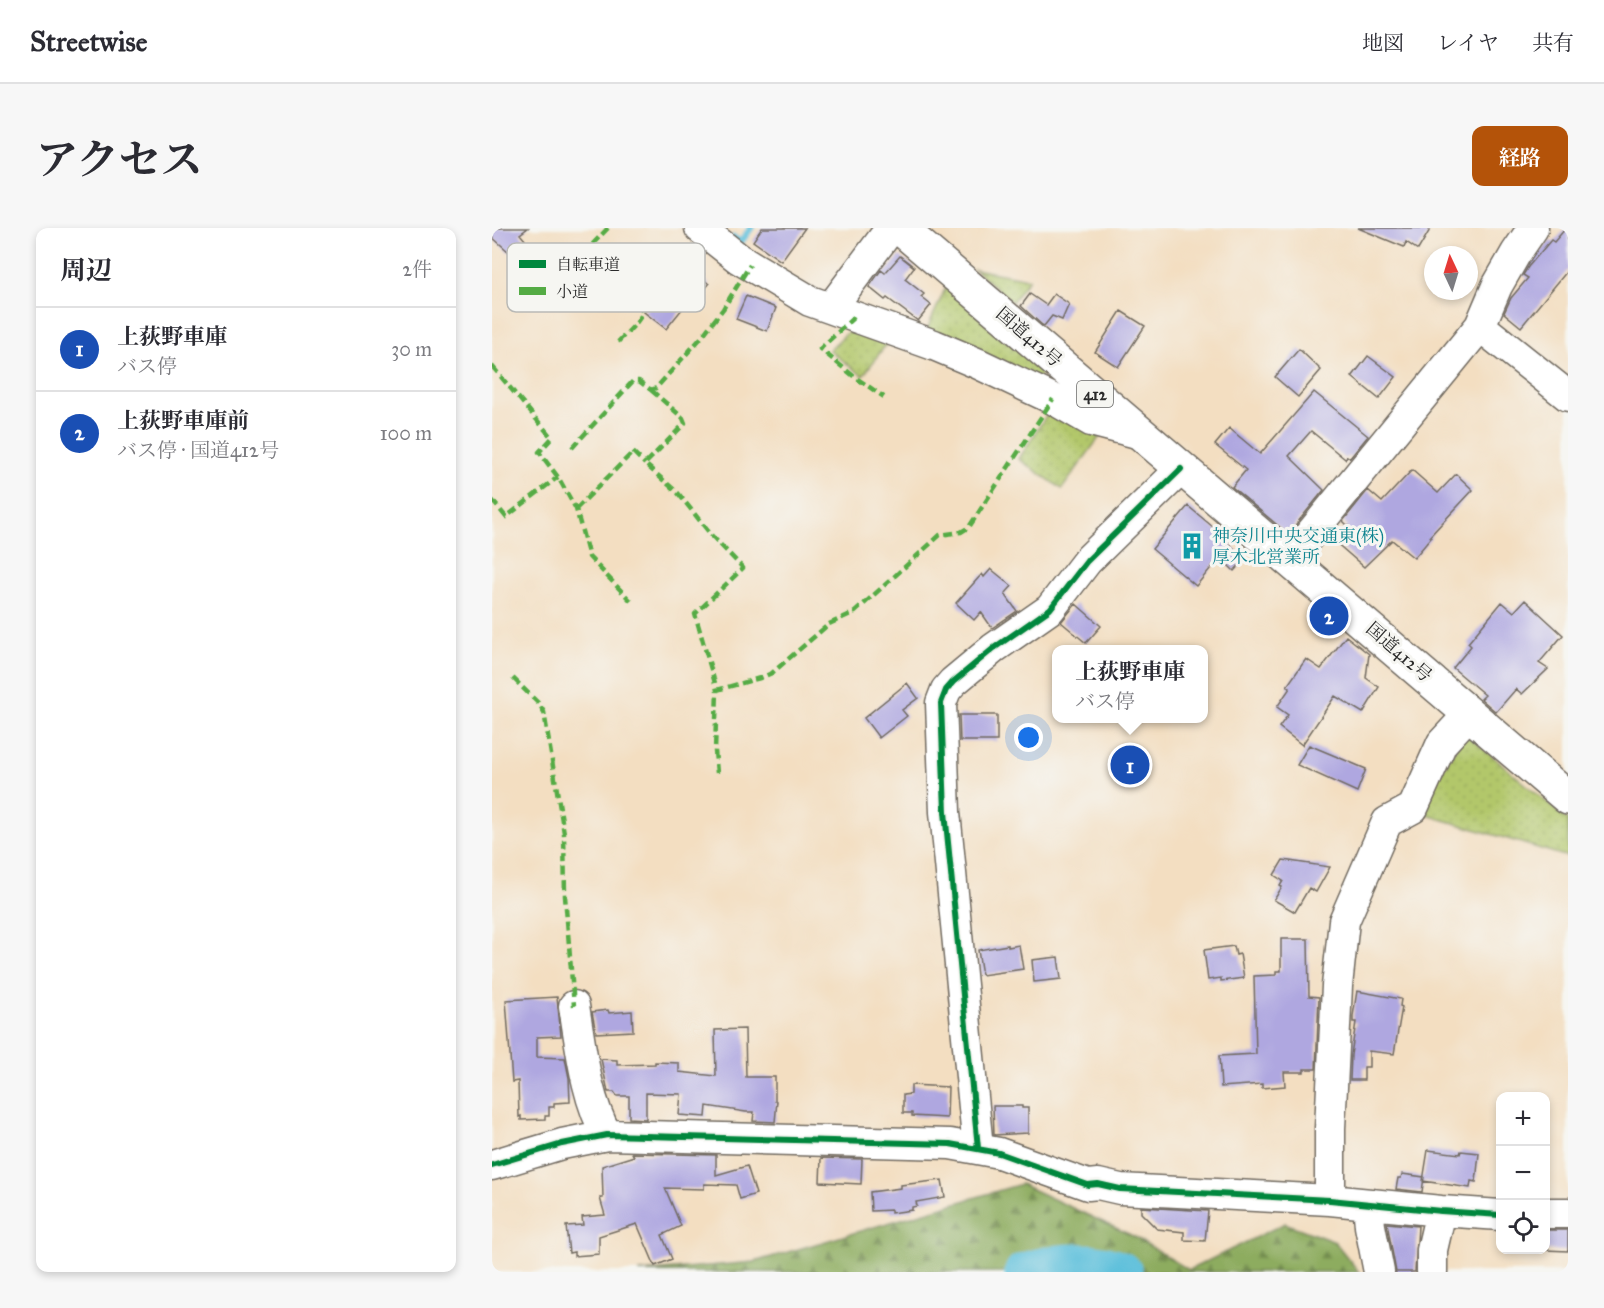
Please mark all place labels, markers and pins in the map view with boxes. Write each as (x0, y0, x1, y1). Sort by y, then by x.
place label: 神奈川中央交通東(株) 厚木北営業所 (1212, 525, 1384, 568)
building icon: 神奈川中央交通東(株) 厚木北営業所 (1177, 531, 1207, 561)
pin: 2 (1310, 594, 1348, 638)
pin: 1 (1110, 742, 1150, 788)

